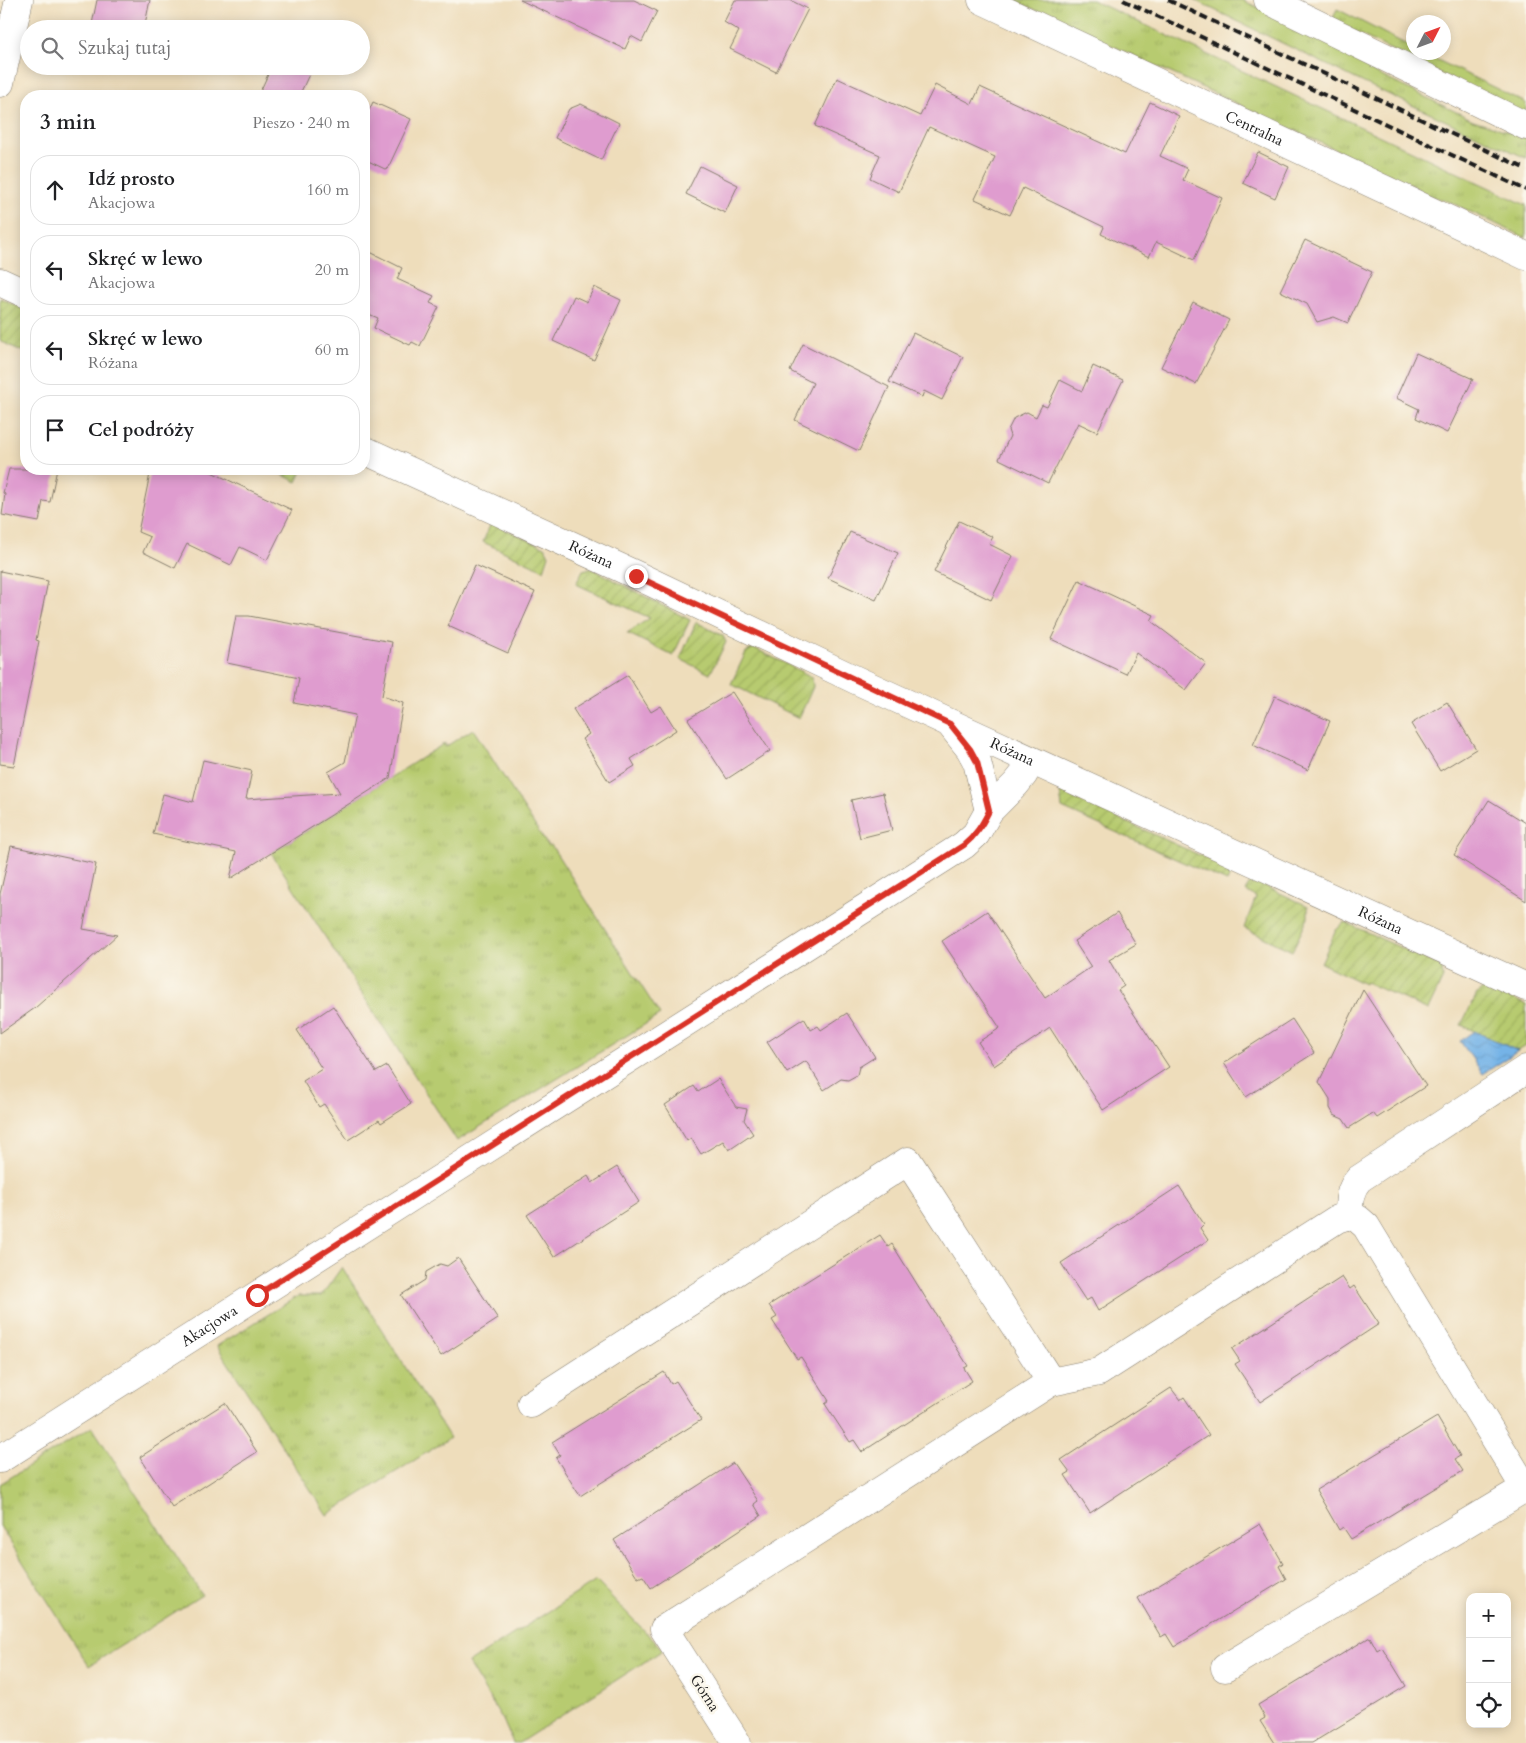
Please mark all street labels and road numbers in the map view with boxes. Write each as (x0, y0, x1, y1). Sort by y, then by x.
street label: Centralna (1222, 106, 1287, 151)
street label: Różana (566, 536, 617, 573)
street label: Różana (987, 733, 1038, 771)
street label: Różana (1355, 901, 1406, 939)
street label: Akacjowa (177, 1300, 242, 1351)
street label: Górna (686, 1671, 725, 1716)

